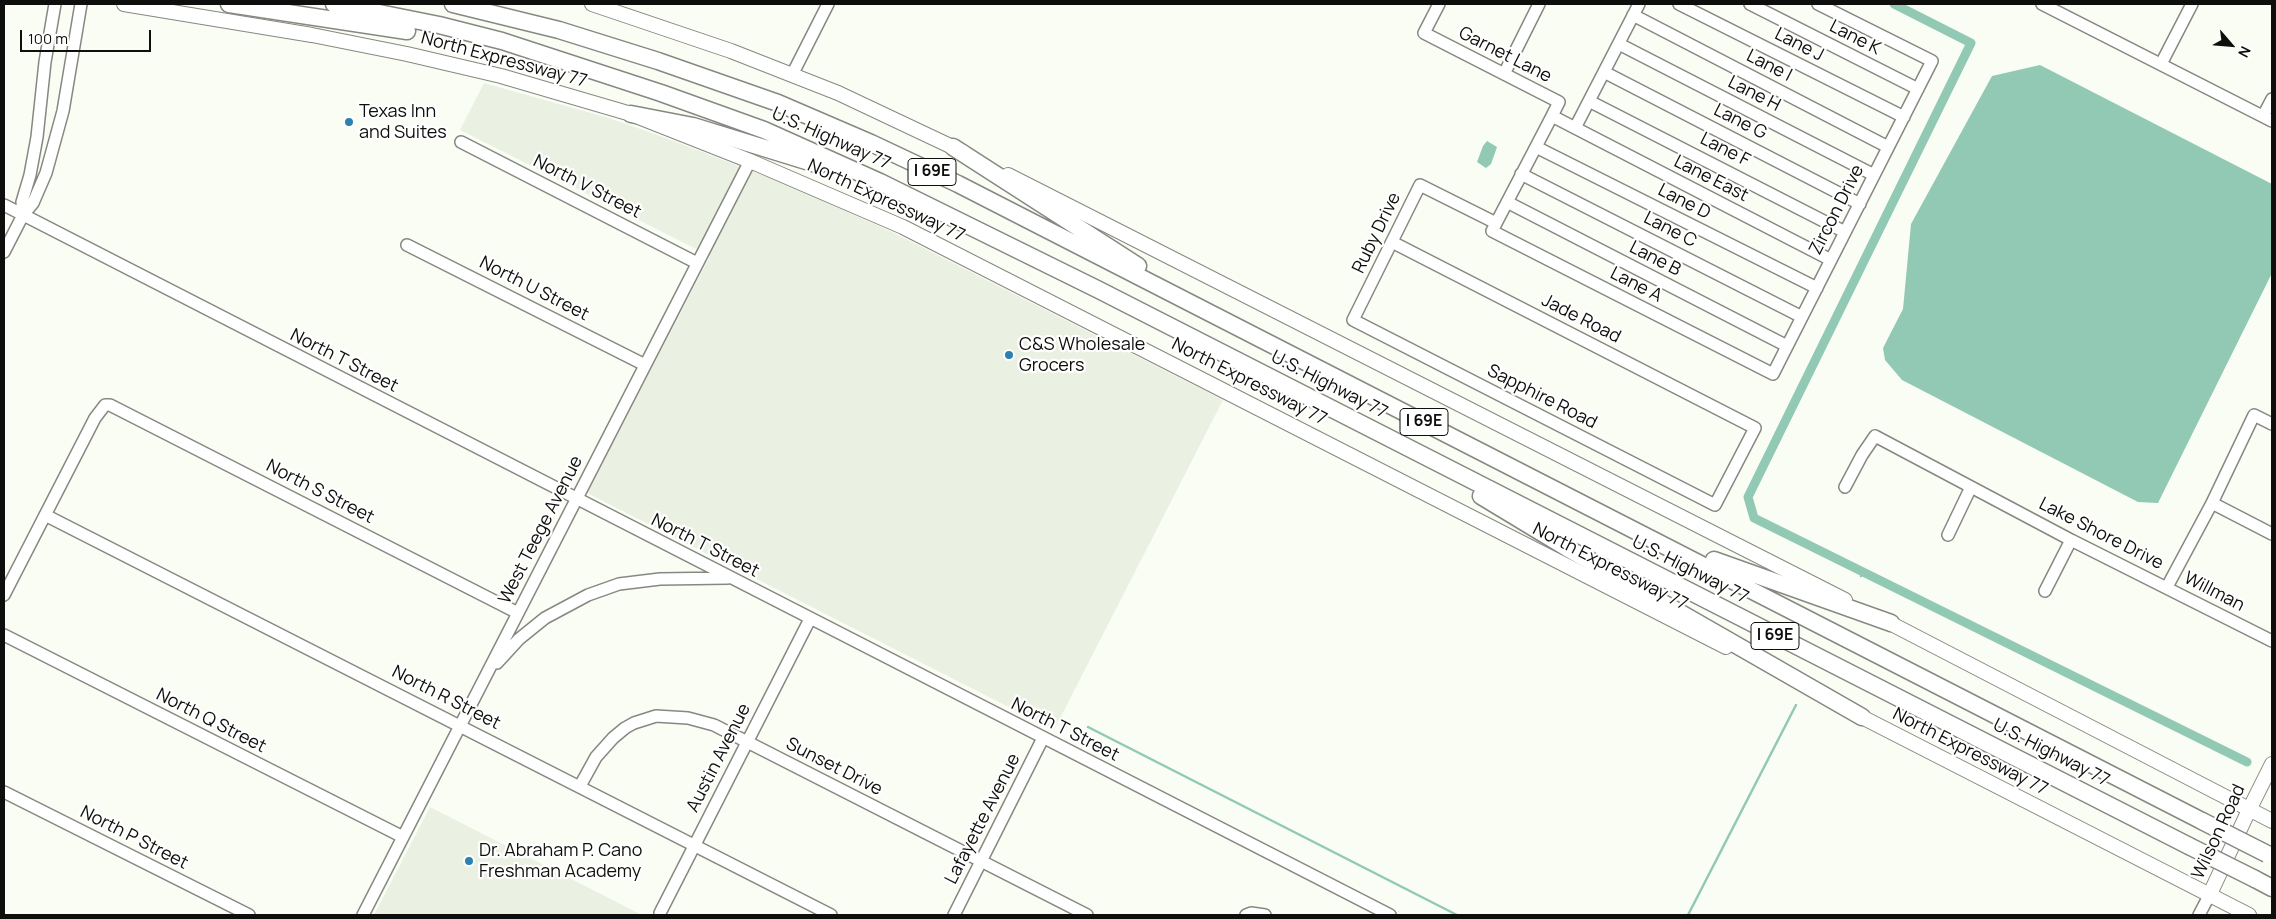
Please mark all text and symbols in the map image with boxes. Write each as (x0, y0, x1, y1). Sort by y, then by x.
street label: Lane K (1826, 16, 1884, 60)
scale bar (22, 20, 154, 52)
north arrow (2206, 20, 2256, 70)
street label: Garnet Lane (1455, 22, 1555, 88)
street label: Lane J (1771, 24, 1827, 66)
street label: North Expressway 77 (419, 27, 589, 93)
text: 100 m (28, 28, 68, 49)
text: N (2234, 43, 2256, 61)
street label: Lane I (1743, 45, 1795, 87)
street label: Lane H (1724, 72, 1784, 116)
street label: Lane G (1710, 100, 1770, 144)
place label: Texas Inn and Suites (359, 101, 447, 144)
street label: U.S. Highway 77 (768, 103, 894, 175)
marker: Texas Inn and Suites (343, 116, 355, 128)
street label: Lane F (1696, 128, 1754, 172)
street label: North V Street (529, 151, 645, 223)
street label: Lane East (1670, 151, 1752, 207)
street label: North Expressway 77 (804, 155, 968, 247)
road number: I 69E (908, 158, 956, 186)
street label: Zircon Drive (1805, 161, 1869, 259)
street label: Lane D (1654, 180, 1714, 224)
street label: Ruby Drive (1348, 189, 1406, 277)
street label: Lane C (1640, 207, 1700, 253)
street label: Lane B (1626, 237, 1684, 281)
street label: North U Street (476, 252, 592, 326)
street label: Lane A (1606, 263, 1666, 307)
street label: Jade Road (1538, 290, 1624, 348)
street label: North T Street (286, 325, 402, 397)
place label: C&S Wholesale Grocers (1019, 334, 1145, 376)
street label: North Expressway 77 (1168, 334, 1330, 430)
street label: U.S. Highway 77 (1267, 346, 1391, 424)
marker: C&S Wholesale Grocers (1003, 349, 1015, 361)
street label: Sapphire Road (1483, 360, 1601, 434)
road number: I 69E (1400, 408, 1448, 436)
street label: West Teege Avenue (494, 452, 588, 608)
street label: North S Street (262, 455, 378, 529)
street label: Lake Shore Drive (2035, 493, 2167, 575)
street label: North T Street (647, 510, 763, 582)
street label: North Expressway 77 (1529, 519, 1691, 615)
street label: U.S. Highway 77 (1628, 531, 1752, 609)
street label: Willman (2180, 568, 2248, 616)
road number: I 69E (1751, 622, 1799, 650)
street label: North R Street (388, 661, 504, 735)
street label: North Q Street (152, 684, 270, 758)
street label: North T Street (1007, 694, 1123, 766)
street label: Austin Avenue (682, 700, 756, 816)
street label: North Expressway 77 (1889, 704, 2051, 800)
street label: U.S. Highway 77 (1989, 714, 2113, 792)
street label: Sunset Drive (782, 733, 886, 801)
street label: Lafayette Avenue (941, 750, 1025, 888)
street label: Wilson Road (2188, 781, 2250, 883)
street label: North P Street (76, 802, 192, 874)
place label: Dr. Abraham P. Cano Freshman Academy (479, 840, 642, 882)
marker: Dr. Abraham P. Cano Freshman Academy (463, 855, 475, 867)

